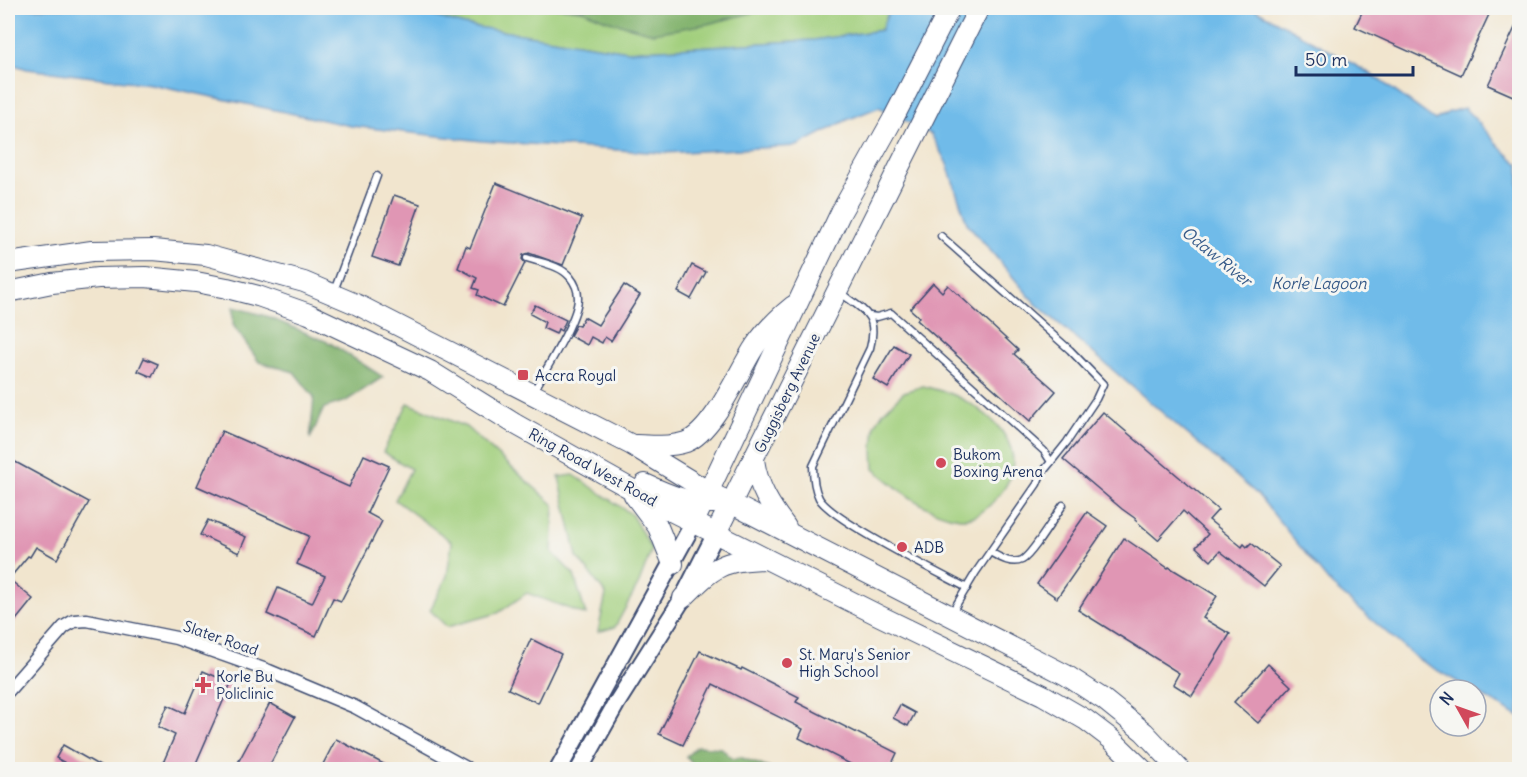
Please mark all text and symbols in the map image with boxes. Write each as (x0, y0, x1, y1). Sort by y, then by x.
scale bar (1296, 39, 1413, 77)
text: 50 m (1305, 48, 1347, 71)
water label: Odaw River (1178, 222, 1258, 292)
water label: Korle Lagoon (1271, 273, 1367, 293)
street label: Guggisberg Avenue (750, 330, 824, 456)
place label: Accra Royal (535, 366, 616, 385)
marker: Accra Royal (516, 368, 530, 382)
street label: Ring Road West Road (525, 424, 661, 510)
place label: Bukom Boxing Arena (953, 445, 1043, 481)
marker: Bukom Boxing Arena (934, 456, 948, 470)
place label: ADB (914, 538, 944, 557)
marker: ADB (895, 540, 909, 554)
street label: Slater Road (181, 616, 261, 660)
place label: St. Mary's Senior High School (799, 645, 910, 681)
marker: St. Mary's Senior High School (780, 656, 794, 670)
place label: Korle Bu Policlinic (216, 667, 274, 703)
marker: Korle Bu Policlinic (194, 676, 212, 694)
north arrow (1428, 678, 1488, 738)
text: N (1435, 688, 1458, 709)

